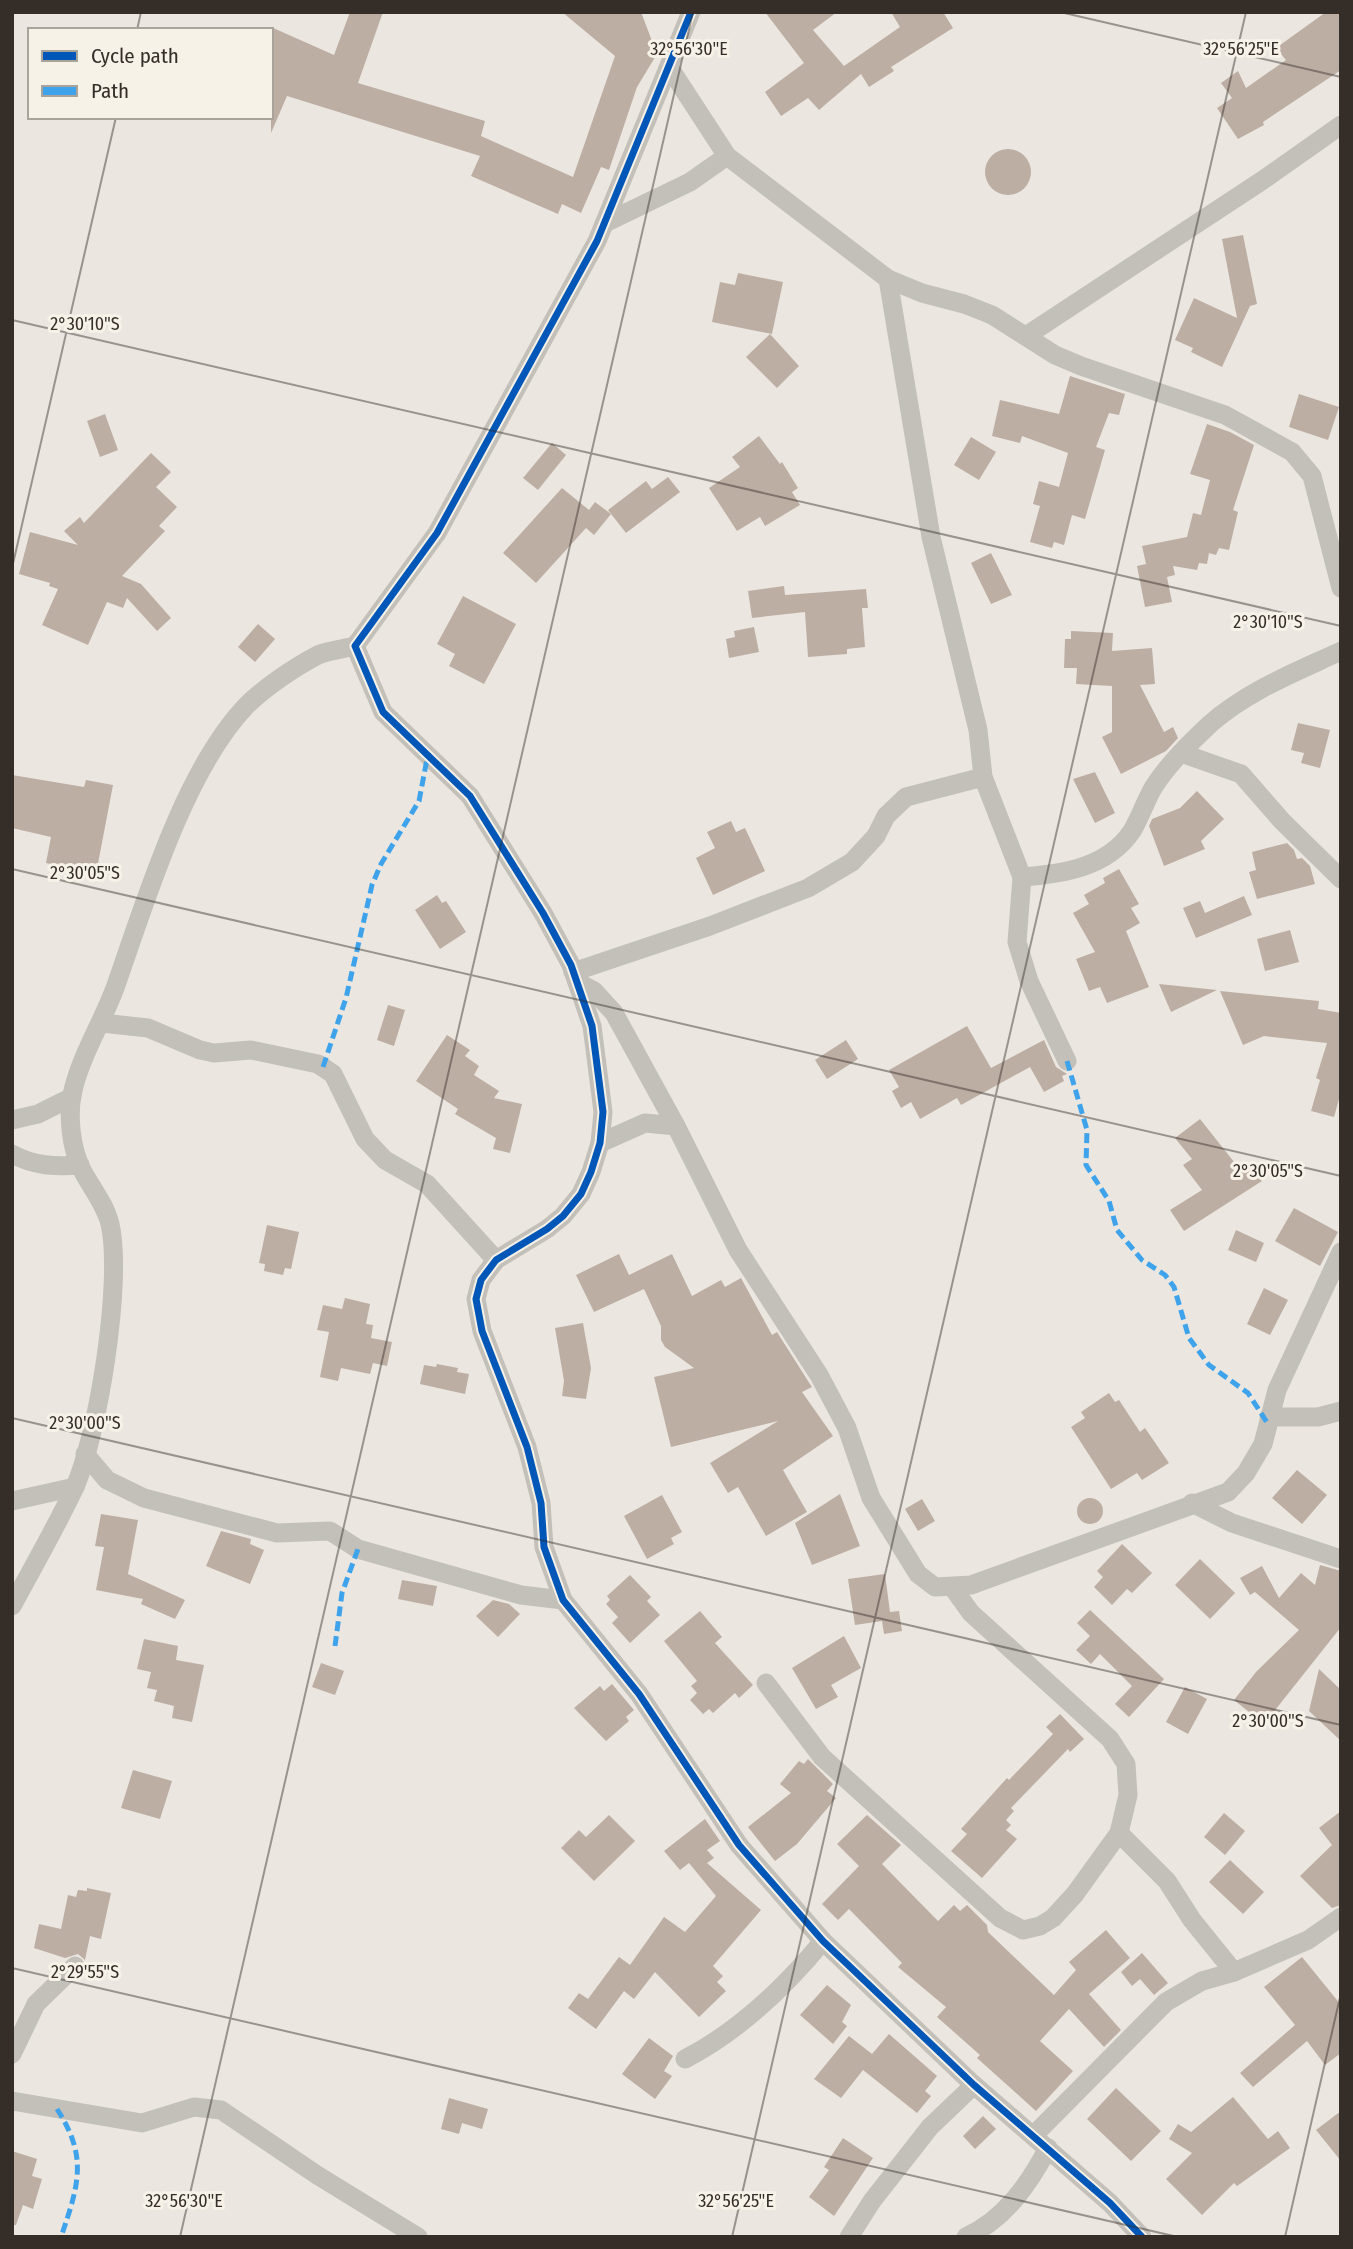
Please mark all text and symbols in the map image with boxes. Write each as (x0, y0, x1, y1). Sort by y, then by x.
legend (28, 28, 273, 119)
text: 32°56'30"E (650, 38, 728, 60)
text: 32°56'25"E (1203, 38, 1279, 60)
text: Cycle path (91, 43, 179, 69)
text: Path (91, 78, 129, 104)
text: 2°30'10"S (50, 313, 120, 335)
text: 2°30'10"S (1233, 611, 1303, 633)
text: 2°30'05"S (50, 862, 120, 884)
text: 2°30'05"S (1233, 1160, 1303, 1182)
text: 2°30'00"S (49, 1412, 121, 1434)
text: 2°30'00"S (1232, 1710, 1304, 1732)
text: 2°29'55"S (51, 1961, 119, 1983)
text: 32°56'30"E (145, 2190, 223, 2212)
text: 32°56'25"E (698, 2190, 774, 2212)

